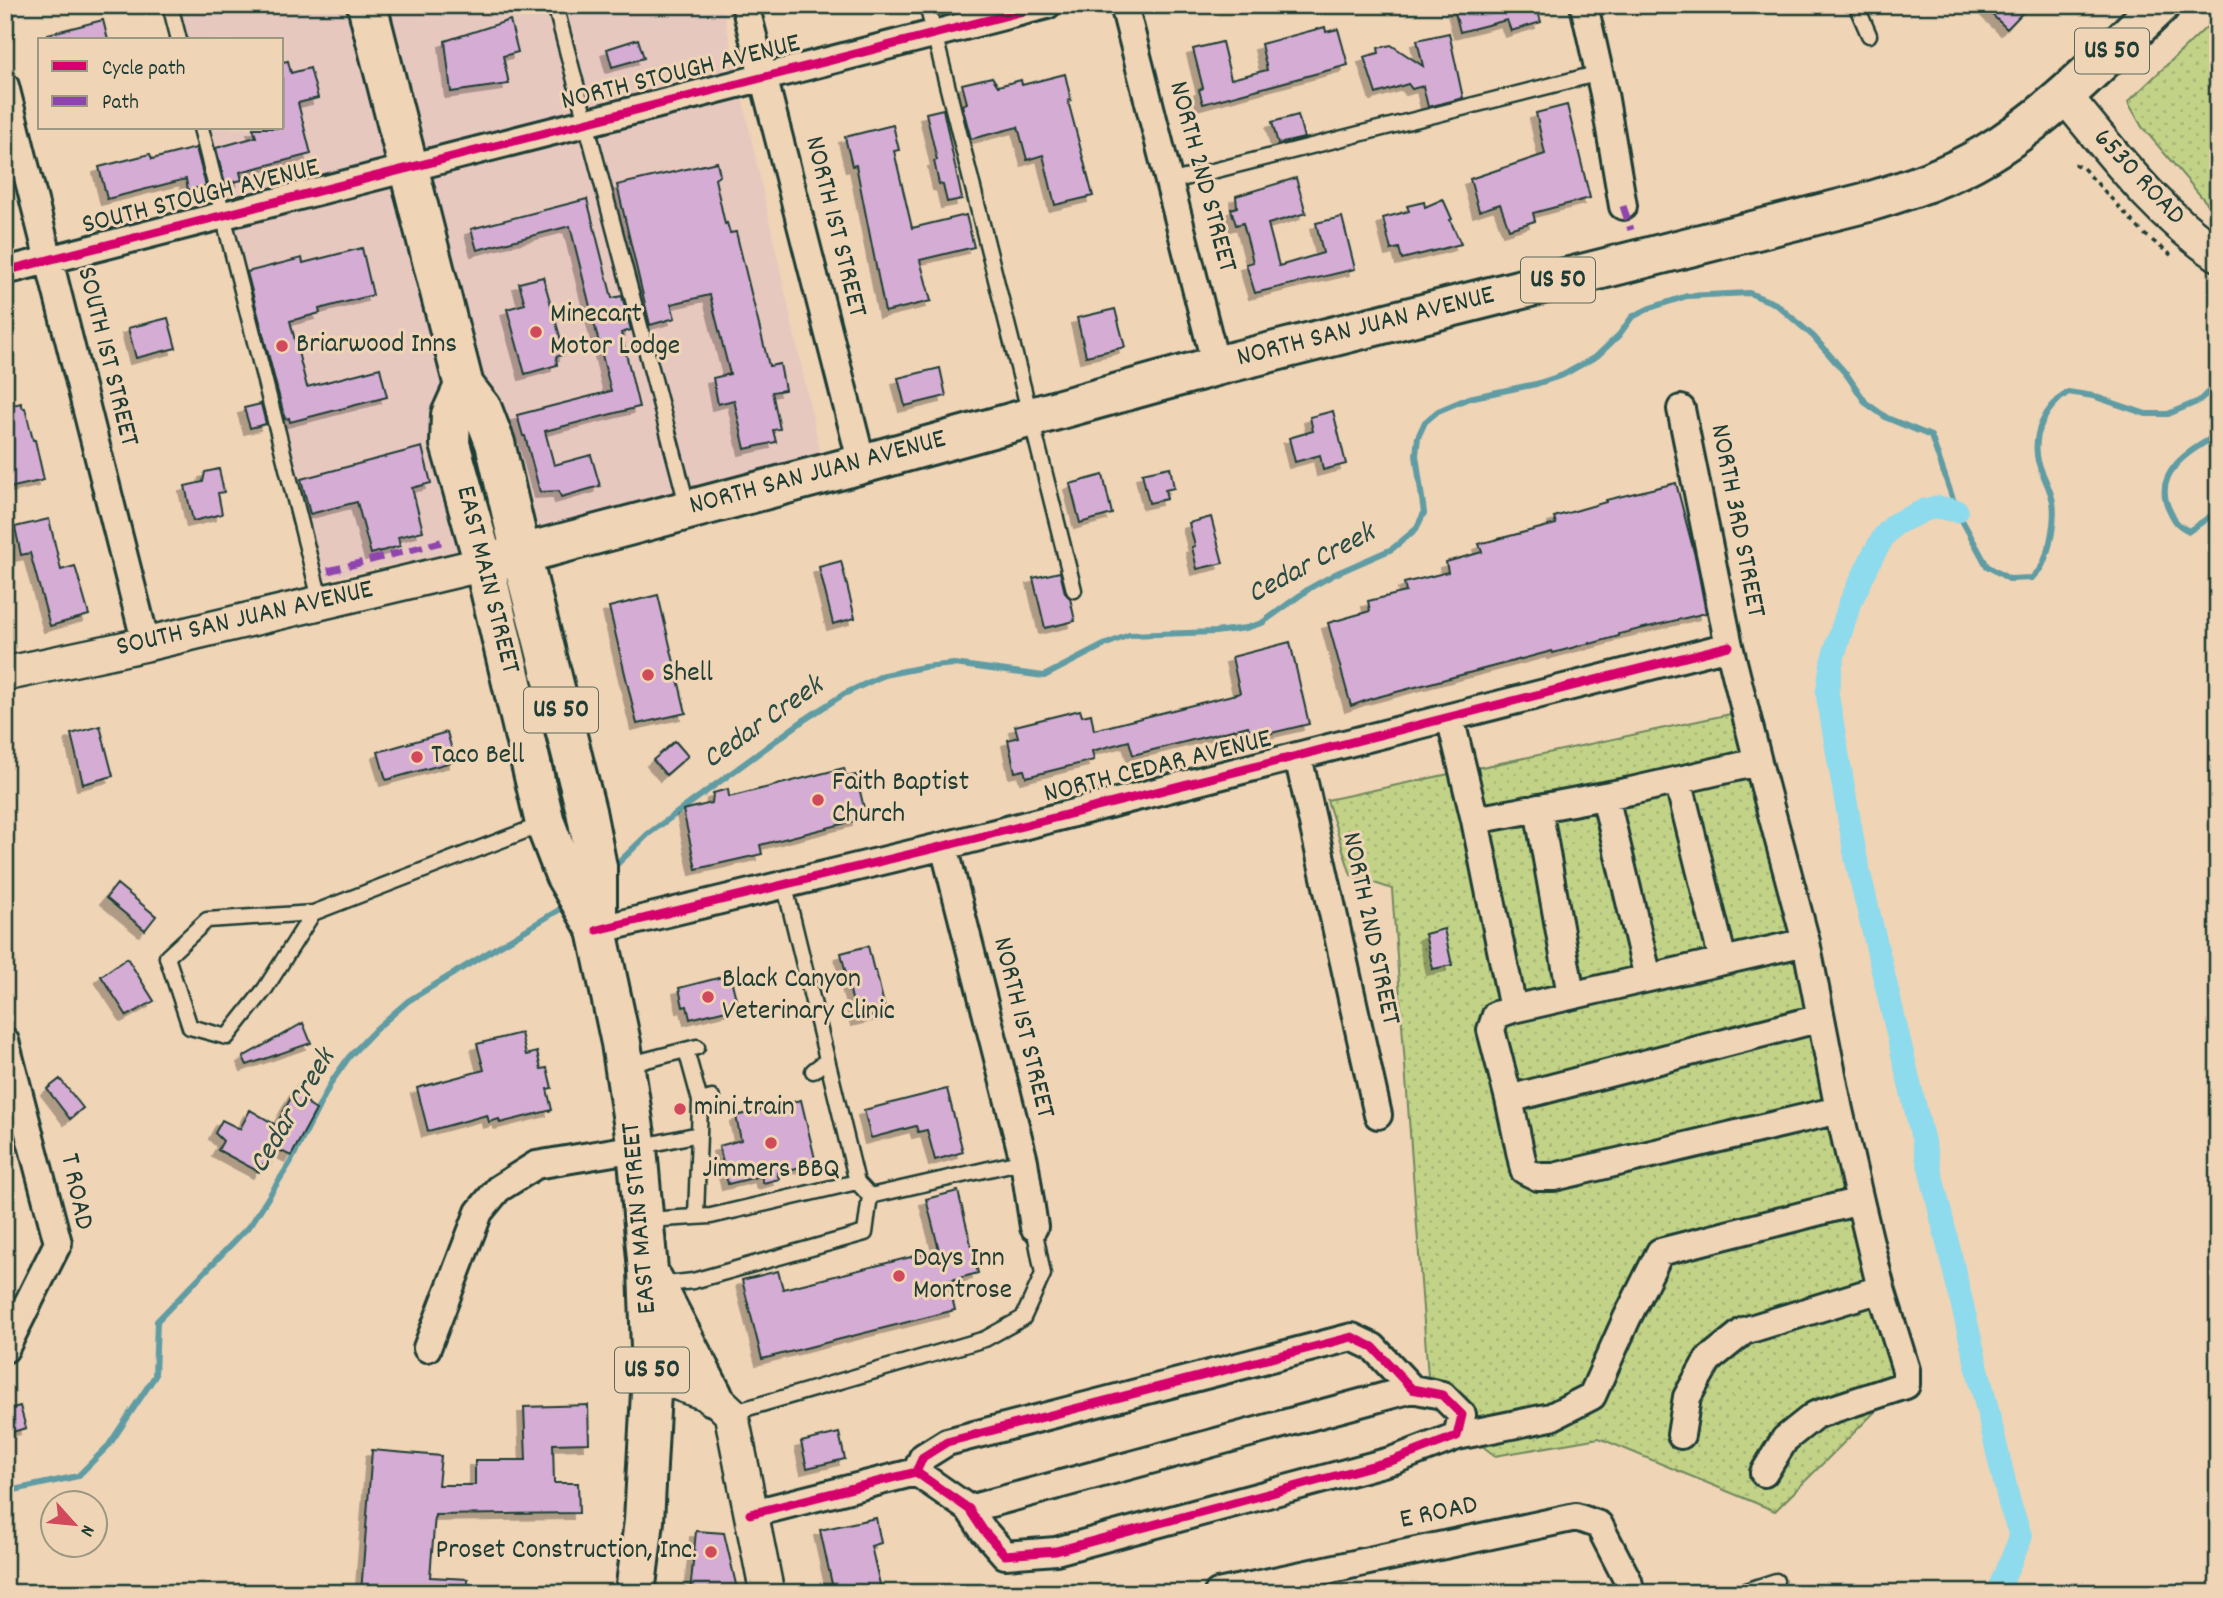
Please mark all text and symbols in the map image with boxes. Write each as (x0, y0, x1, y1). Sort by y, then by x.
street label: NORTH STOUGH AVENUE (557, 25, 805, 123)
road number: US 50 (2075, 28, 2149, 74)
legend (38, 38, 284, 130)
text: Cycle path (102, 55, 185, 85)
street label: NORTH 2ND STREET (1156, 77, 1246, 277)
text: Path (102, 89, 139, 119)
street label: 6530 ROAD (2082, 120, 2194, 236)
street label: NORTH 1ST STREET (792, 132, 876, 322)
street label: SOUTH STOUGH AVENUE (78, 149, 324, 247)
road number: US 50 (1521, 258, 1595, 302)
street label: SOUTH 1ST STREET (64, 263, 148, 451)
street label: NORTH SAN JUAN AVENUE (1233, 277, 1499, 379)
place label: Minecart Motor Lodge (550, 296, 680, 368)
marker: Minecart Motor Lodge (528, 324, 544, 340)
place label: Briarwood Inns (296, 326, 457, 366)
marker: Briarwood Inns (274, 338, 290, 354)
street label: NORTH SAN JUAN AVENUE (685, 420, 951, 527)
street label: NORTH 3RD STREET (1698, 421, 1774, 621)
street label: EAST MAIN STREET (443, 482, 529, 678)
water label: Cedar Creek (1241, 512, 1386, 617)
street label: SOUTH SAN JUAN AVENUE (113, 571, 378, 669)
place label: Shell (662, 655, 713, 695)
water label: Cedar Creek (695, 665, 835, 781)
marker: Shell (640, 667, 656, 683)
road number: US 50 (524, 688, 598, 732)
street label: NORTH CEDAR AVENUE (1040, 720, 1276, 816)
place label: Taco Bell (431, 737, 525, 777)
marker: Taco Bell (409, 749, 425, 765)
place label: Faith Baptist Church (832, 764, 969, 836)
marker: Faith Baptist Church (810, 792, 826, 808)
street label: NORTH 2ND STREET (1329, 829, 1409, 1029)
street label: NORTH 1ST STREET (980, 933, 1064, 1123)
place label: Black Canyon Veterinary Clinic (722, 961, 895, 1033)
marker: Black Canyon Veterinary Clinic (700, 989, 716, 1005)
water label: Cedar Creek (240, 1039, 350, 1183)
place label: mini train (694, 1089, 795, 1129)
marker: mini train (672, 1101, 688, 1117)
street label: EAST MAIN STREET (613, 1120, 669, 1316)
marker: Jimmers BBQ (763, 1135, 779, 1151)
street label: T ROAD (47, 1150, 103, 1234)
place label: Jimmers BBQ (702, 1151, 840, 1191)
place label: Days Inn Montrose (913, 1240, 1012, 1312)
marker: Days Inn Montrose (891, 1268, 907, 1284)
road number: US 50 (615, 1348, 689, 1392)
street label: E ROAD (1396, 1486, 1482, 1542)
north arrow (38, 1490, 108, 1560)
text: N (72, 1520, 100, 1540)
place label: Proset Construction, Inc. (435, 1532, 697, 1572)
marker: Proset Construction, Inc. (703, 1544, 719, 1560)

